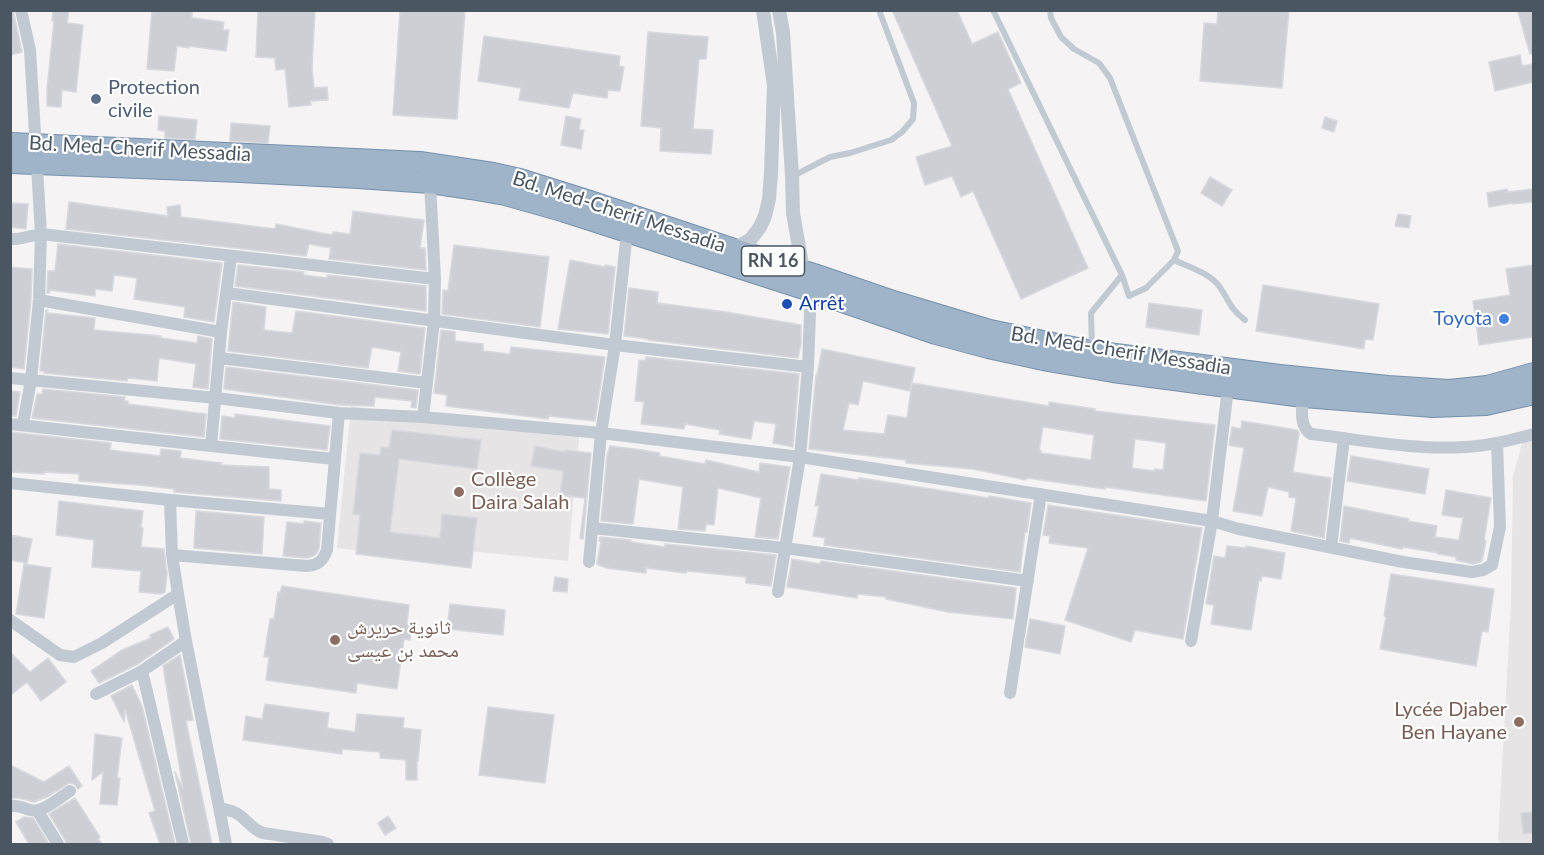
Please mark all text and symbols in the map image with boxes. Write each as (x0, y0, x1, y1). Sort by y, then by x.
place label: Protection civile (108, 76, 200, 123)
marker: Protection civile (89, 92, 103, 106)
street label: Bd. Med-Cherif Messadia (28, 131, 252, 167)
street label: Bd. Med-Cherif Messadia (509, 166, 729, 258)
road number: RN 16 (742, 246, 804, 276)
place label: Arrêt (799, 292, 844, 316)
marker: Arrêt (780, 297, 794, 311)
place label: Toyota (1433, 307, 1492, 331)
marker: Toyota (1497, 312, 1511, 326)
street label: Bd. Med-Cherif Messadia (1009, 322, 1233, 380)
place label: Collège Daira Salah (471, 468, 569, 515)
marker: Collège Daira Salah (452, 485, 466, 499)
place label: ثانوية حريرش محمد بن عيسى (347, 616, 459, 663)
marker: ثانوية حريرش محمد بن عيسى (328, 633, 342, 647)
place label: Lycée Djaber Ben Hayane (1394, 698, 1507, 745)
marker: Lycée Djaber Ben Hayane (1512, 715, 1526, 729)

